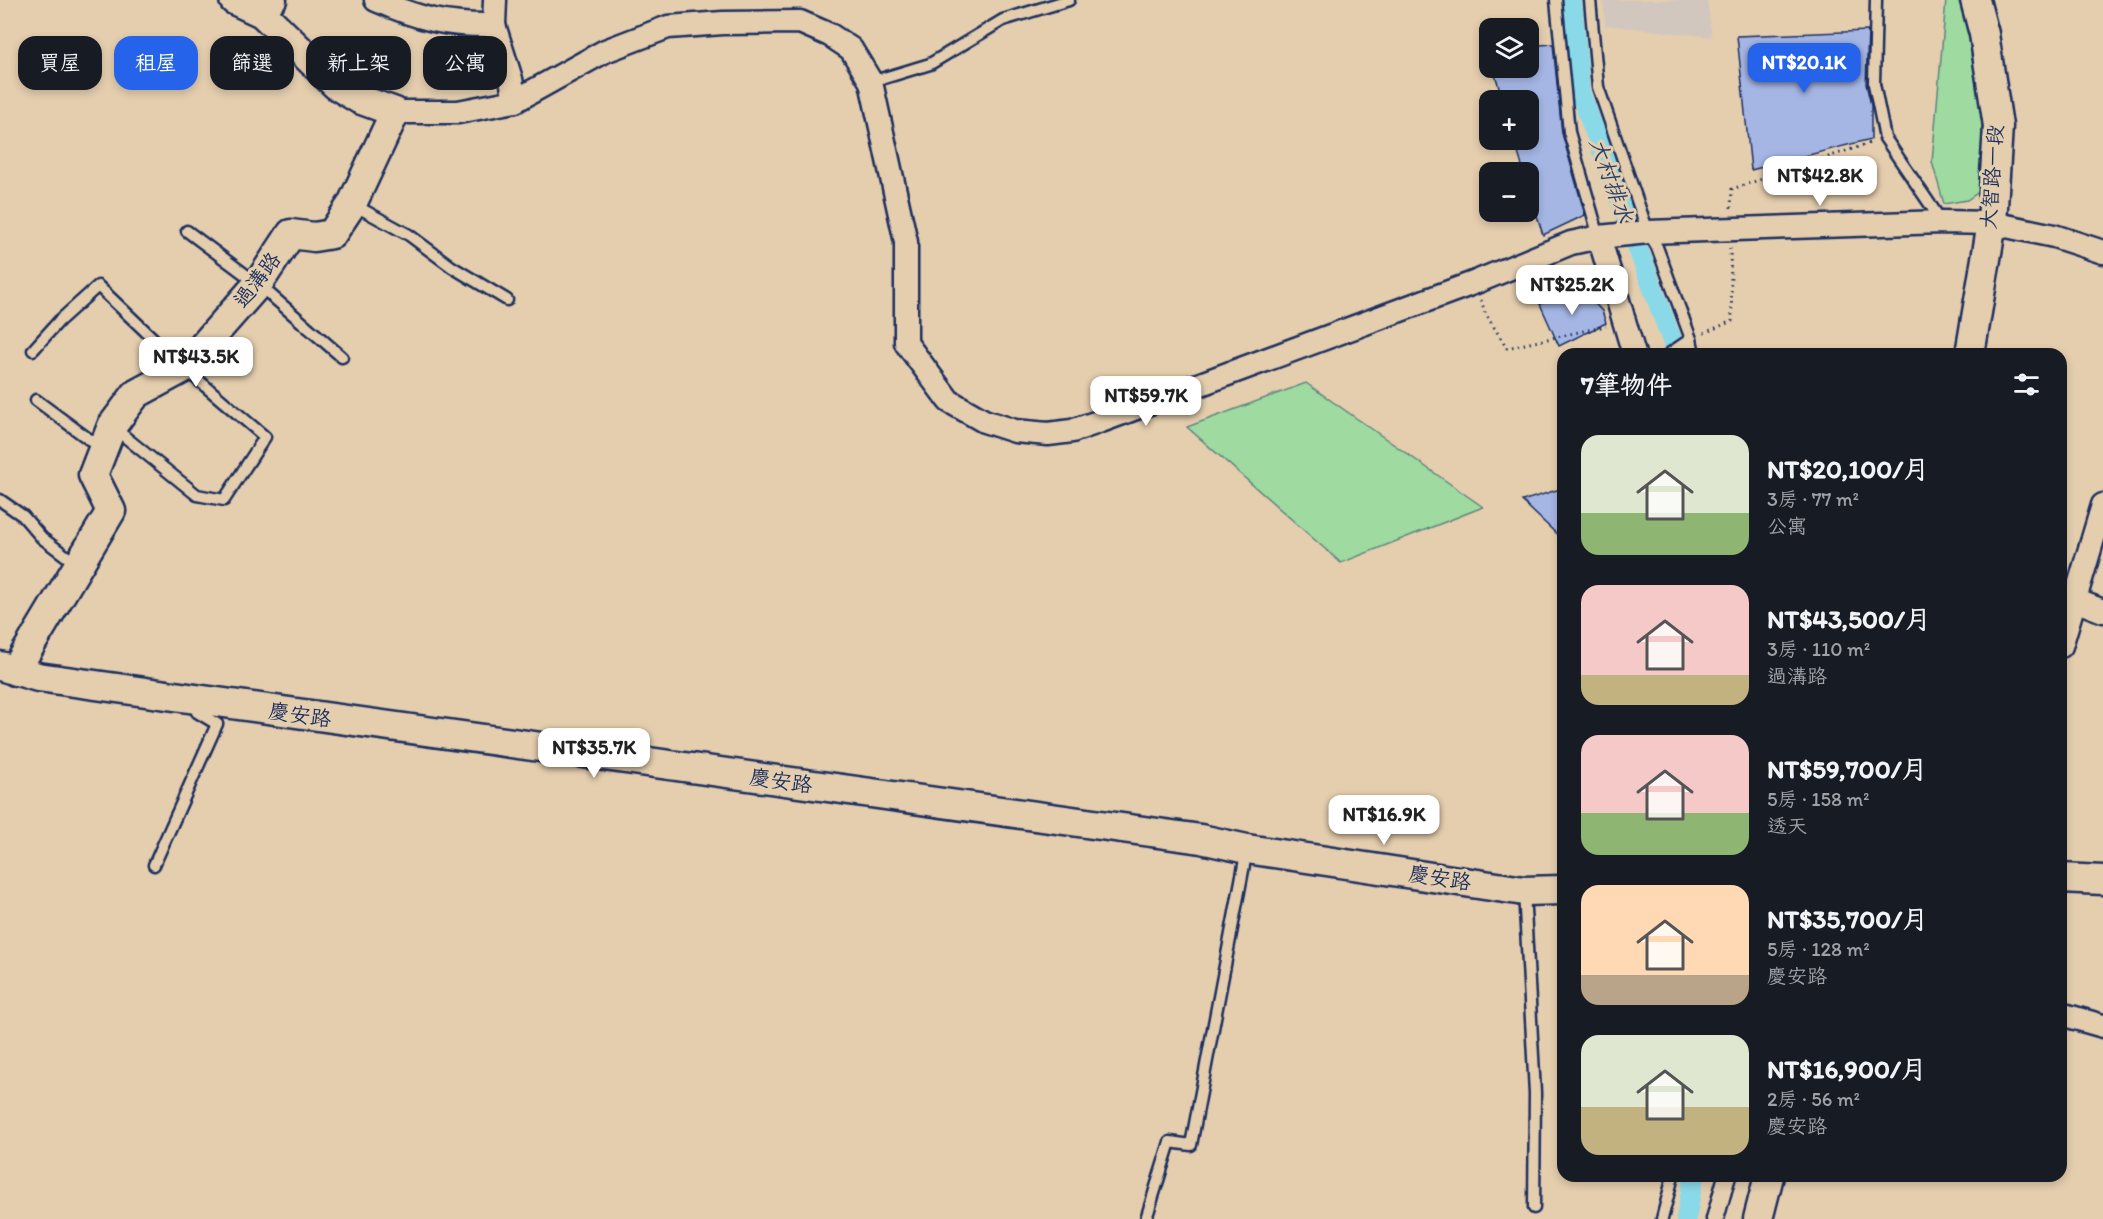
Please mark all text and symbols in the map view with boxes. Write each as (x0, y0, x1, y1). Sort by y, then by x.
map controls (1479, 18, 1539, 222)
button: layers (1479, 18, 1539, 78)
chip: 買屋 (18, 36, 102, 90)
chip: 租屋 (114, 36, 198, 90)
chip: 篩選 (210, 36, 294, 90)
chip: 新上架 (306, 36, 411, 90)
chip: 公寓 (423, 36, 507, 90)
pin: NT$20.1K (1742, 43, 1866, 94)
text: NT$20.1K (1762, 50, 1846, 74)
button: + (1479, 90, 1539, 150)
street label: 大智路一段 (1975, 124, 2008, 230)
water label: 大村排水 (1584, 134, 1640, 227)
pin: NT$42.8K (1758, 156, 1882, 207)
button: − (1479, 162, 1539, 222)
text: NT$42.8K (1777, 163, 1863, 187)
street label: 過溝路 (228, 247, 286, 312)
pin: NT$25.2K (1510, 265, 1634, 316)
text: NT$25.2K (1530, 272, 1614, 296)
pin: NT$43.5K (134, 337, 258, 388)
text: NT$43.5K (153, 344, 239, 368)
icon: filters (2010, 368, 2043, 401)
text: 7筆物件 (1581, 369, 1672, 401)
pin: NT$59.7K (1084, 376, 1208, 427)
text: NT$59.7K (1104, 383, 1188, 407)
text: NT$20,100/月 (1767, 453, 1929, 485)
icon: home (1629, 459, 1701, 531)
text: 3房 · 77 m² (1767, 487, 1859, 511)
text: 公寓 (1767, 514, 1807, 538)
text: NT$43,500/月 (1767, 603, 1931, 635)
icon: home (1629, 609, 1701, 681)
text: 3房 · 110 m² (1767, 637, 1870, 661)
text: 過溝路 (1767, 664, 1827, 688)
street label: 慶安路 (267, 698, 333, 731)
pin: NT$35.7K (532, 728, 656, 779)
text: NT$35.7K (552, 735, 636, 759)
text: NT$59,700/月 (1767, 753, 1928, 785)
icon: home (1629, 759, 1701, 831)
street label: 慶安路 (748, 764, 814, 797)
text: 5房 · 158 m² (1767, 787, 1870, 811)
pin: NT$16.9K (1322, 795, 1446, 846)
text: NT$16.9K (1343, 802, 1425, 826)
text: 透天 (1767, 814, 1807, 838)
street label: 慶安路 (1407, 860, 1473, 895)
text: NT$35,700/月 (1767, 903, 1928, 935)
icon: home (1629, 909, 1701, 981)
text: 5房 · 128 m² (1767, 937, 1870, 961)
text: 慶安路 (1767, 964, 1827, 988)
text: NT$16,900/月 (1767, 1053, 1927, 1085)
icon: home (1629, 1059, 1701, 1131)
text: 2房 · 56 m² (1767, 1087, 1860, 1111)
text: 慶安路 (1767, 1114, 1827, 1138)

